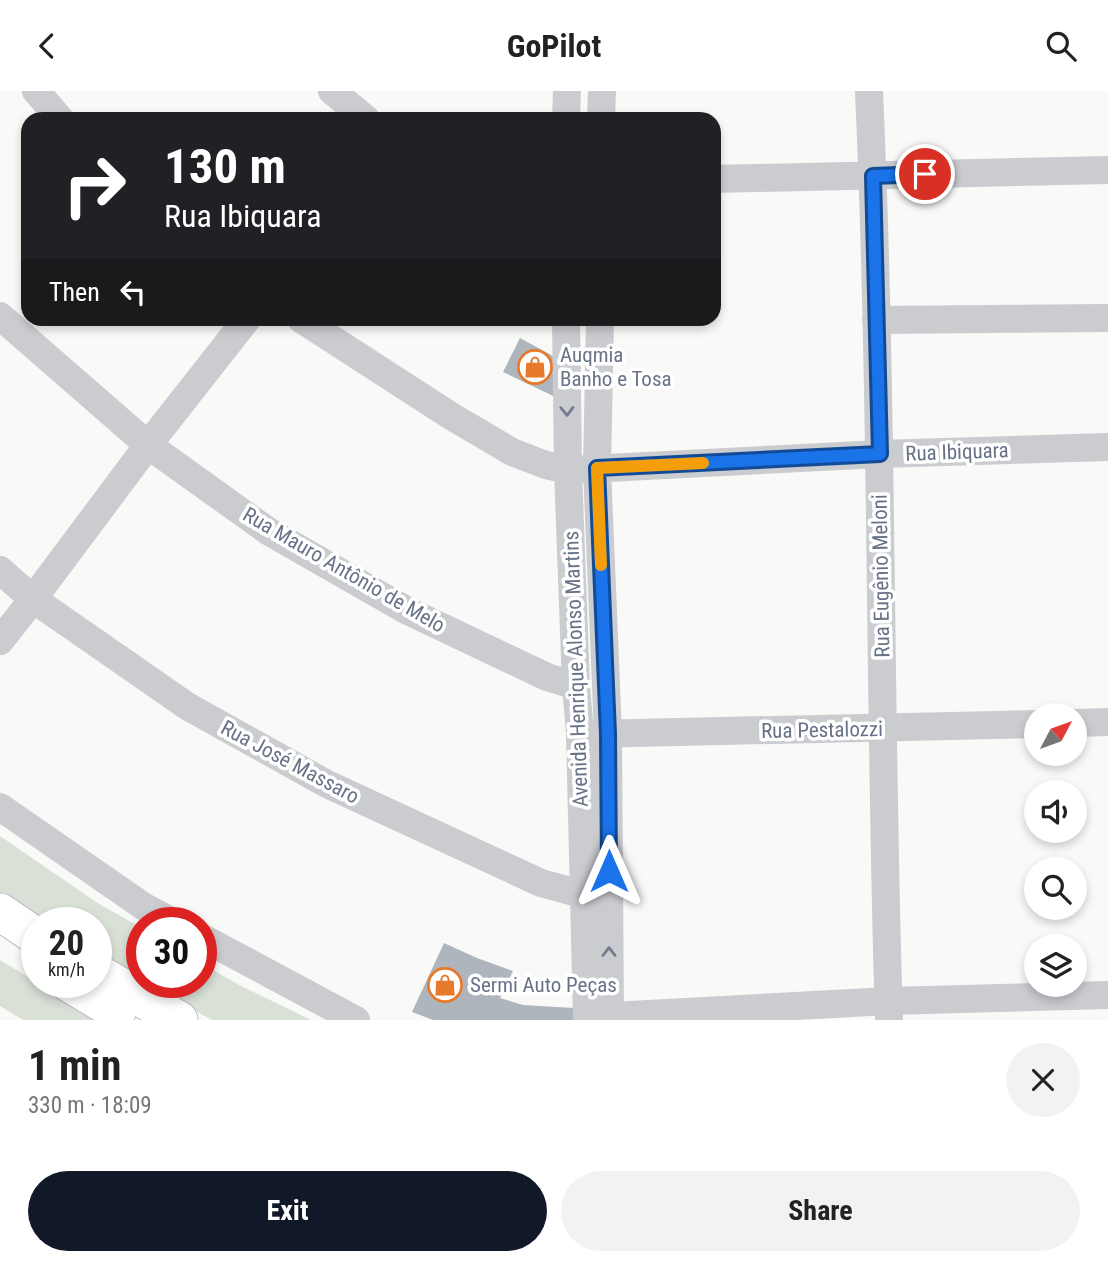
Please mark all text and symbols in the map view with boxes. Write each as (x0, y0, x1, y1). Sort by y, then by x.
icon: back (28, 27, 66, 65)
text: GoPilot (507, 27, 601, 65)
icon: search (1042, 27, 1080, 65)
text: 130 m (164, 138, 286, 195)
icon: right (49, 140, 140, 231)
pin (895, 144, 955, 204)
icon: arrive (906, 155, 944, 193)
text: Rua Ibiquara (164, 197, 322, 235)
icon: left (114, 273, 152, 311)
text: Then (49, 277, 100, 307)
place label: Auqmia Banho e Tosa (560, 343, 672, 391)
shop icon: Auqmia Banho e Tosa (516, 348, 554, 386)
one-way arrow (559, 406, 575, 417)
street label: Rua Ibiquara (905, 438, 1009, 466)
street label: Rua Eugênio Meloni (868, 494, 894, 658)
street label: Rua Mauro Antônio de Melo (239, 502, 449, 638)
street label: Avenida Henrique Alonso Martins (559, 530, 593, 808)
north arrow (1024, 703, 1087, 767)
map controls (1024, 703, 1087, 997)
street label: Rua José Massaro (217, 715, 363, 809)
street label: Rua Pestalozzi (761, 717, 883, 743)
button: sound (1024, 780, 1087, 843)
position arrow (572, 834, 646, 908)
button: search (1024, 857, 1087, 920)
speed limit sign: 30 (126, 907, 217, 998)
text: 20 (49, 923, 84, 964)
button: layers (1024, 934, 1087, 997)
one-way arrow (601, 946, 617, 957)
text: km/h (48, 959, 85, 980)
shop icon: Sermi Auto Peças (426, 966, 464, 1004)
place label: Sermi Auto Peças (470, 973, 617, 997)
text: 1 min (28, 1041, 121, 1090)
button: close (1006, 1043, 1080, 1117)
text: 330 m · 18:09 (28, 1092, 152, 1119)
button: Exit (28, 1171, 547, 1251)
button: Share (561, 1171, 1080, 1251)

